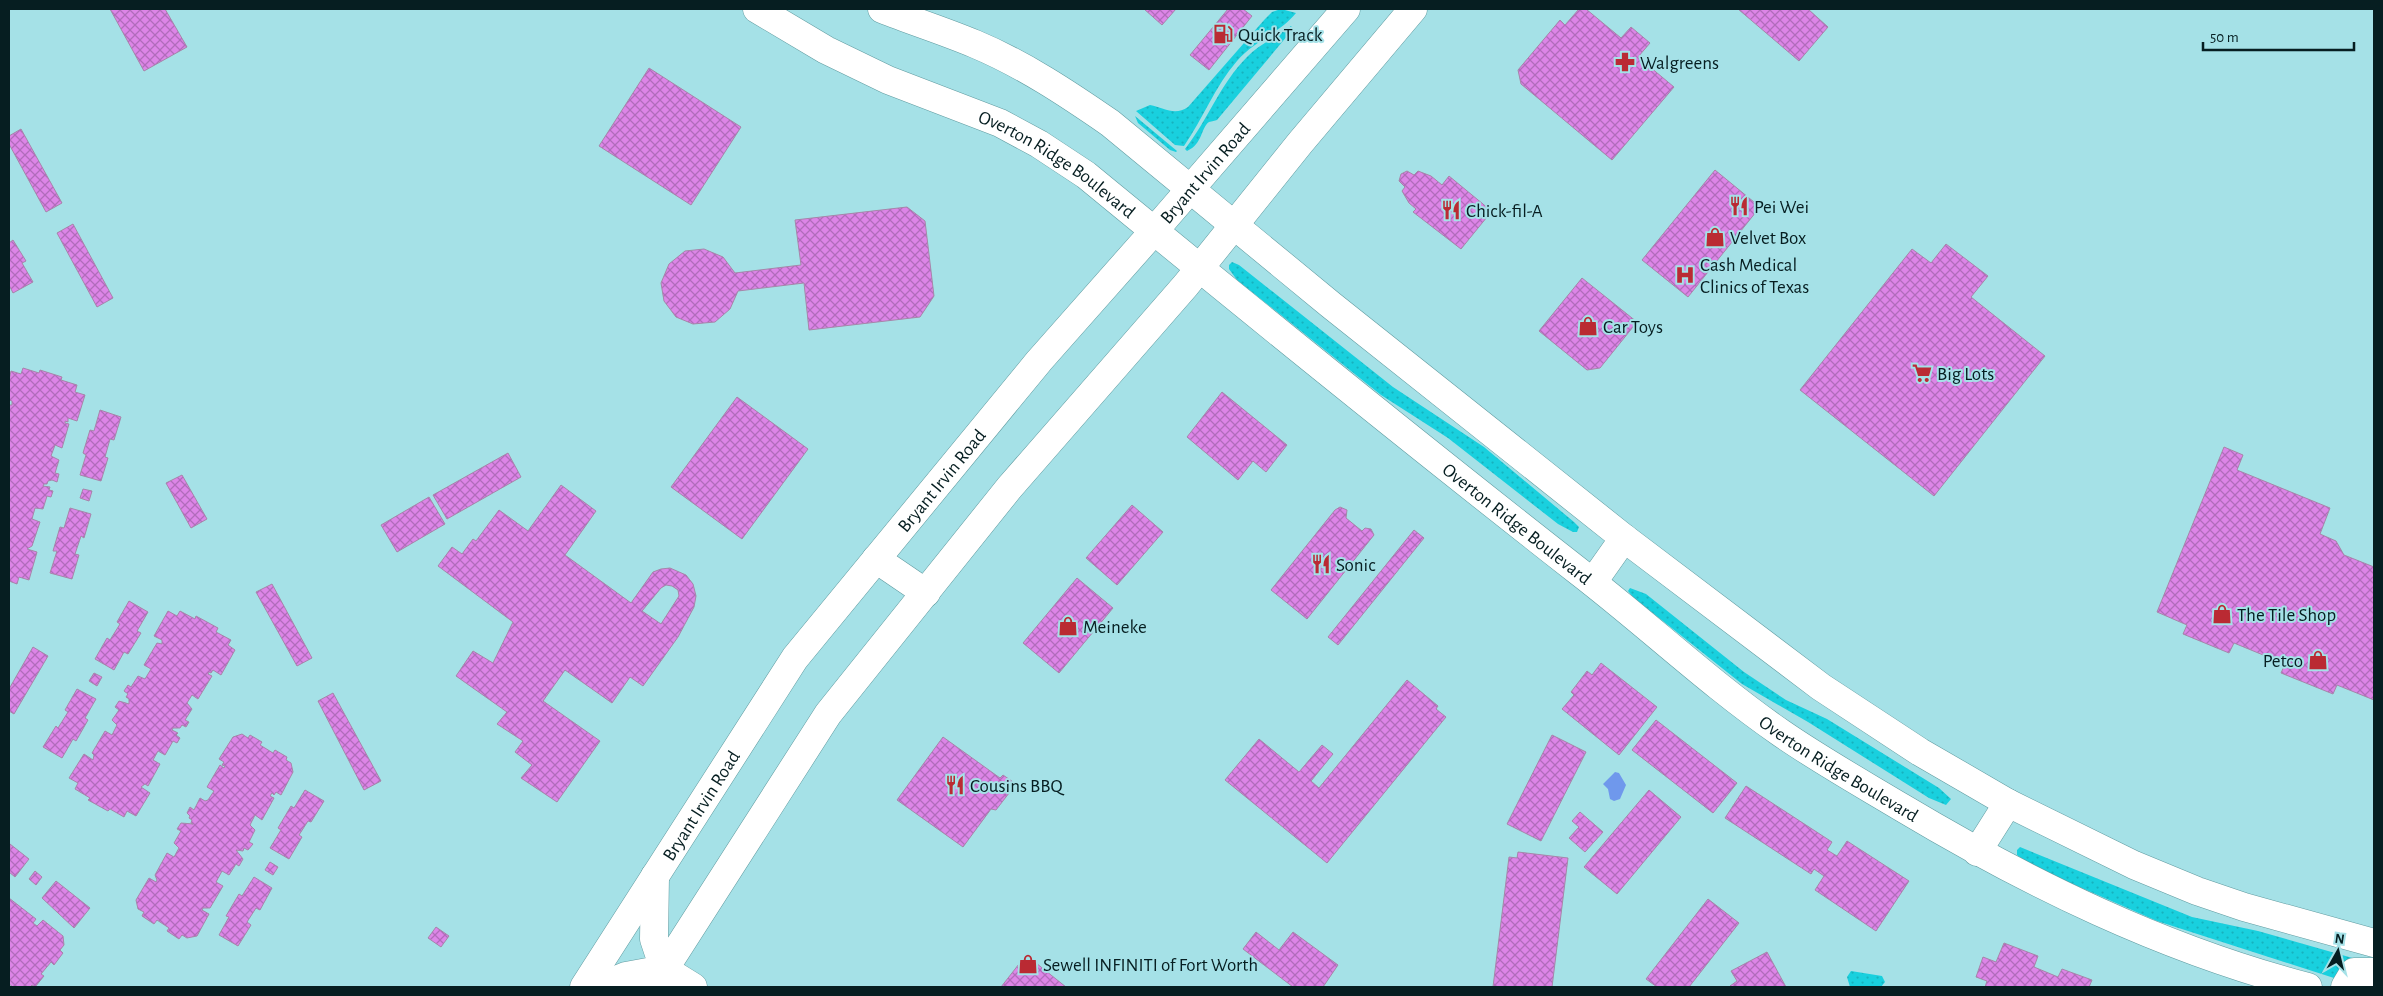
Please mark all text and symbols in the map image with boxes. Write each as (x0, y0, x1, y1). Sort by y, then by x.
scale bar (2203, 20, 2354, 52)
fuel station icon: Quick Track (1212, 23, 1234, 45)
place label: Quick Track (1238, 26, 1323, 45)
text: 50 m (2210, 30, 2239, 45)
pharmacy icon: Walgreens (1614, 51, 1636, 73)
place label: Walgreens (1640, 54, 1719, 73)
street label: Overton Ridge Boulevard (976, 108, 1139, 222)
street label: Bryant Irvin Road (1157, 119, 1254, 228)
restaurant icon: Pei Wei (1728, 195, 1750, 217)
place label: Pei Wei (1754, 198, 1809, 217)
restaurant icon: Chick-fil-A (1440, 199, 1462, 221)
place label: Chick-fil-A (1466, 202, 1543, 221)
shop icon: Velvet Box (1704, 226, 1726, 248)
place label: Velvet Box (1730, 229, 1806, 248)
place label: Cash Medical Clinics of Texas (1700, 256, 1809, 297)
hospital icon: Cash Medical Clinics of Texas (1674, 264, 1696, 286)
shop icon: Car Toys (1577, 315, 1599, 337)
place label: Car Toys (1603, 318, 1663, 337)
supermarket icon: Big Lots (1911, 362, 1933, 384)
place label: Big Lots (1937, 365, 1994, 384)
street label: Bryant Irvin Road (895, 426, 990, 536)
street label: Overton Ridge Boulevard (1438, 460, 1595, 589)
restaurant icon: Sonic (1310, 553, 1332, 575)
place label: Sonic (1336, 556, 1375, 575)
shop icon: The Tile Shop (2211, 603, 2233, 625)
place label: The Tile Shop (2237, 606, 2336, 625)
shop icon: Meineke (1057, 615, 1079, 637)
place label: Meineke (1083, 618, 1147, 637)
shop icon: Petco (2307, 649, 2329, 671)
place label: Petco (2263, 652, 2303, 671)
street label: Overton Ridge Boulevard (1755, 713, 1921, 826)
street label: Bryant Irvin Road (660, 747, 744, 864)
restaurant icon: Cousins BBQ (944, 774, 966, 796)
place label: Cousins BBQ (970, 777, 1065, 796)
north arrow (2313, 926, 2363, 976)
text: N (2334, 932, 2345, 947)
shop icon: Sewell INFINITI of Fort Worth (1017, 953, 1039, 975)
place label: Sewell INFINITI of Fort Worth (1043, 956, 1258, 975)

